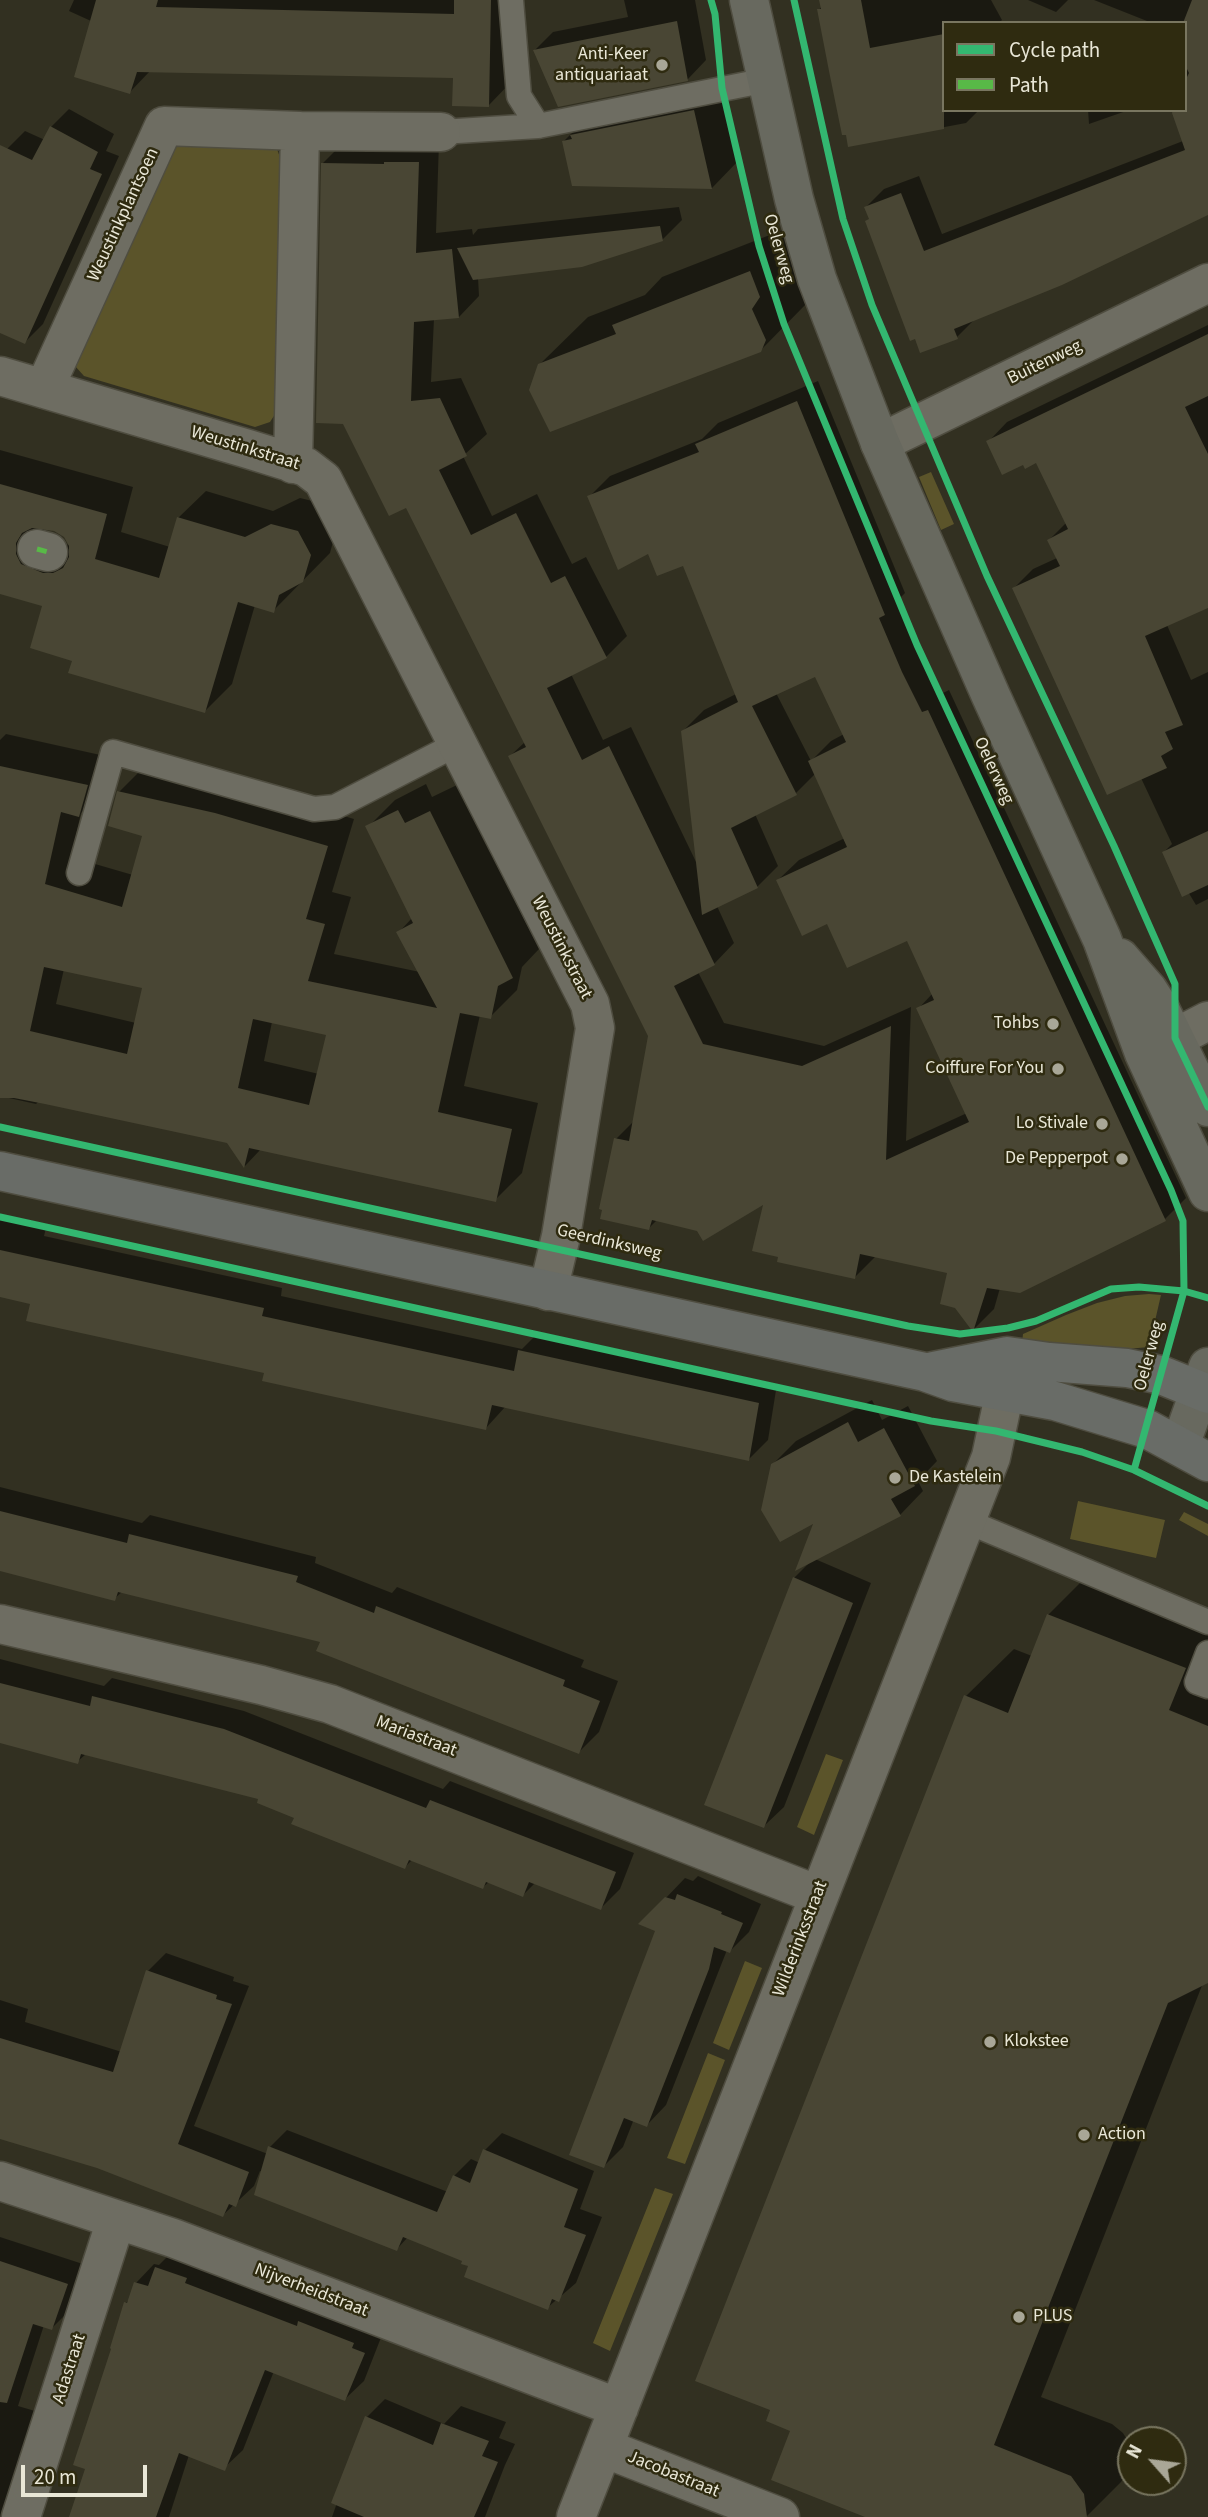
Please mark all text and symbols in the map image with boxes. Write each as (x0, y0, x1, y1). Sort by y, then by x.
legend (942, 21, 1187, 112)
text: Cycle path (1009, 35, 1100, 65)
place label: Anti-Keer antiquariaat (555, 44, 648, 86)
marker: Anti-Keer antiquariaat (654, 57, 670, 73)
text: Path (1009, 70, 1049, 100)
street label: Weustinkplantsoen (84, 145, 164, 285)
street label: Oelerweg (758, 212, 798, 286)
street label: Buitenweg (1004, 336, 1086, 390)
street label: Weustinkstraat (188, 422, 302, 476)
street label: Oelerweg (968, 734, 1018, 808)
street label: Weustinkstraat (526, 893, 596, 1003)
place label: Tohbs (994, 1013, 1039, 1035)
marker: Tohbs (1045, 1016, 1061, 1032)
place label: Coiffure For You (925, 1058, 1044, 1080)
marker: Coiffure For You (1050, 1061, 1066, 1077)
place label: Lo Stivale (1016, 1113, 1088, 1135)
marker: Lo Stivale (1094, 1116, 1110, 1132)
place label: De Pepperpot (1005, 1148, 1108, 1170)
marker: De Pepperpot (1114, 1151, 1130, 1167)
street label: Geerdinksweg (555, 1221, 663, 1265)
street label: Oelerweg (1130, 1319, 1170, 1393)
place label: De Kastelein (909, 1467, 1002, 1489)
marker: De Kastelein (887, 1470, 903, 1486)
street label: Mariastraat (372, 1712, 460, 1762)
street label: Wilderinksstraat (769, 1878, 833, 2000)
place label: Klokstee (1004, 2031, 1069, 2053)
marker: Klokstee (982, 2034, 998, 2050)
place label: Action (1098, 2124, 1146, 2146)
marker: Action (1076, 2127, 1092, 2143)
street label: Nijverheidstraat (251, 2259, 371, 2323)
place label: PLUS (1033, 2306, 1072, 2328)
marker: PLUS (1011, 2309, 1027, 2325)
street label: Adastraat (49, 2331, 91, 2407)
north arrow (1117, 2426, 1187, 2496)
text: N (1120, 2440, 1150, 2464)
street label: Jacobastraat (624, 2447, 722, 2503)
scale bar (24, 2450, 150, 2494)
text: 20 m (34, 2462, 76, 2492)

